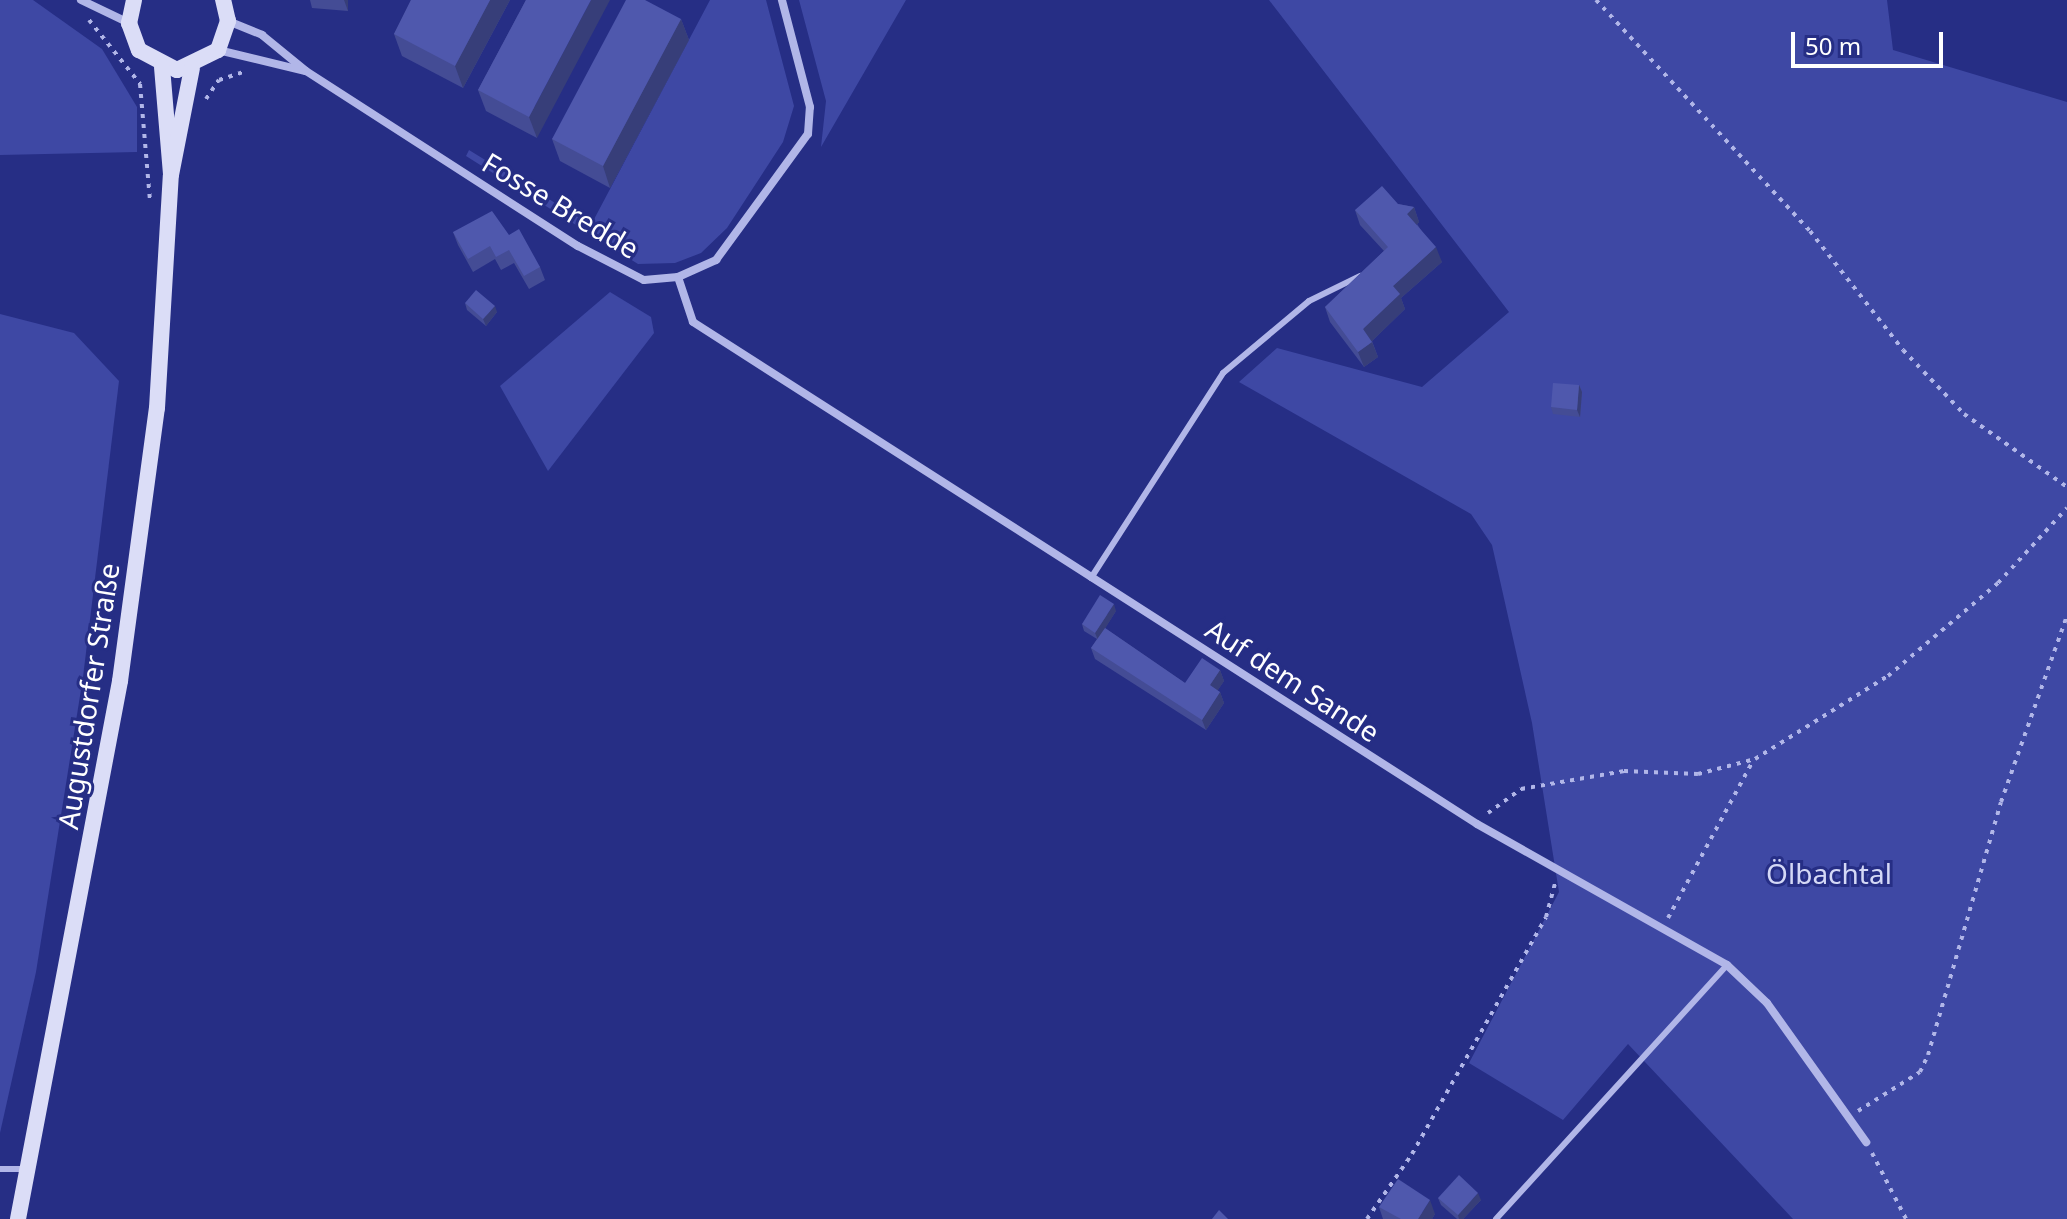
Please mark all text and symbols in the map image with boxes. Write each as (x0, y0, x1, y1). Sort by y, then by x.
scale bar (1795, 16, 1947, 66)
text: 50 m (1805, 29, 1861, 62)
street label: Fosse Bredde (477, 145, 645, 265)
street label: Augustdorfer Straße (50, 561, 126, 831)
street label: Auf dem Sande (1200, 611, 1386, 749)
park label: Ölbachtal (1766, 856, 1892, 890)

